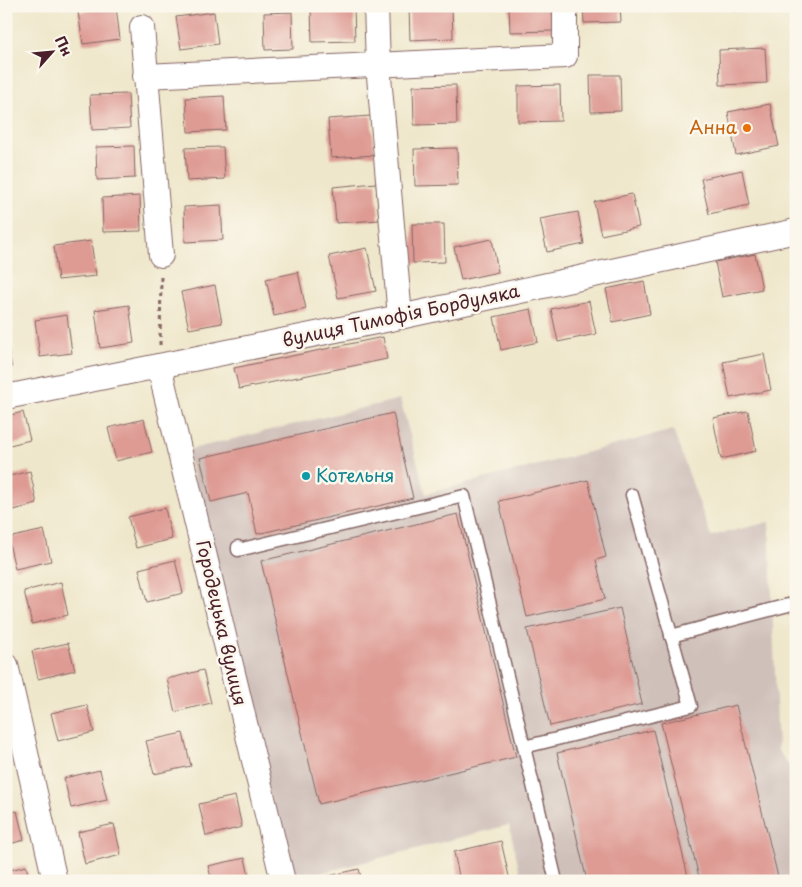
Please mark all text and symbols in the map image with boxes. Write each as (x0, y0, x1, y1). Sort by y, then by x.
north arrow (28, 28, 78, 78)
text: Пн (50, 32, 78, 60)
place label: Анна (689, 113, 738, 140)
marker: Анна (741, 122, 753, 134)
street label: вулиця Тимофія Бордуляка (280, 276, 523, 353)
place label: Котельня (316, 461, 395, 488)
marker: Котельня (300, 470, 312, 482)
street label: Городецька вулиця (190, 537, 255, 708)

